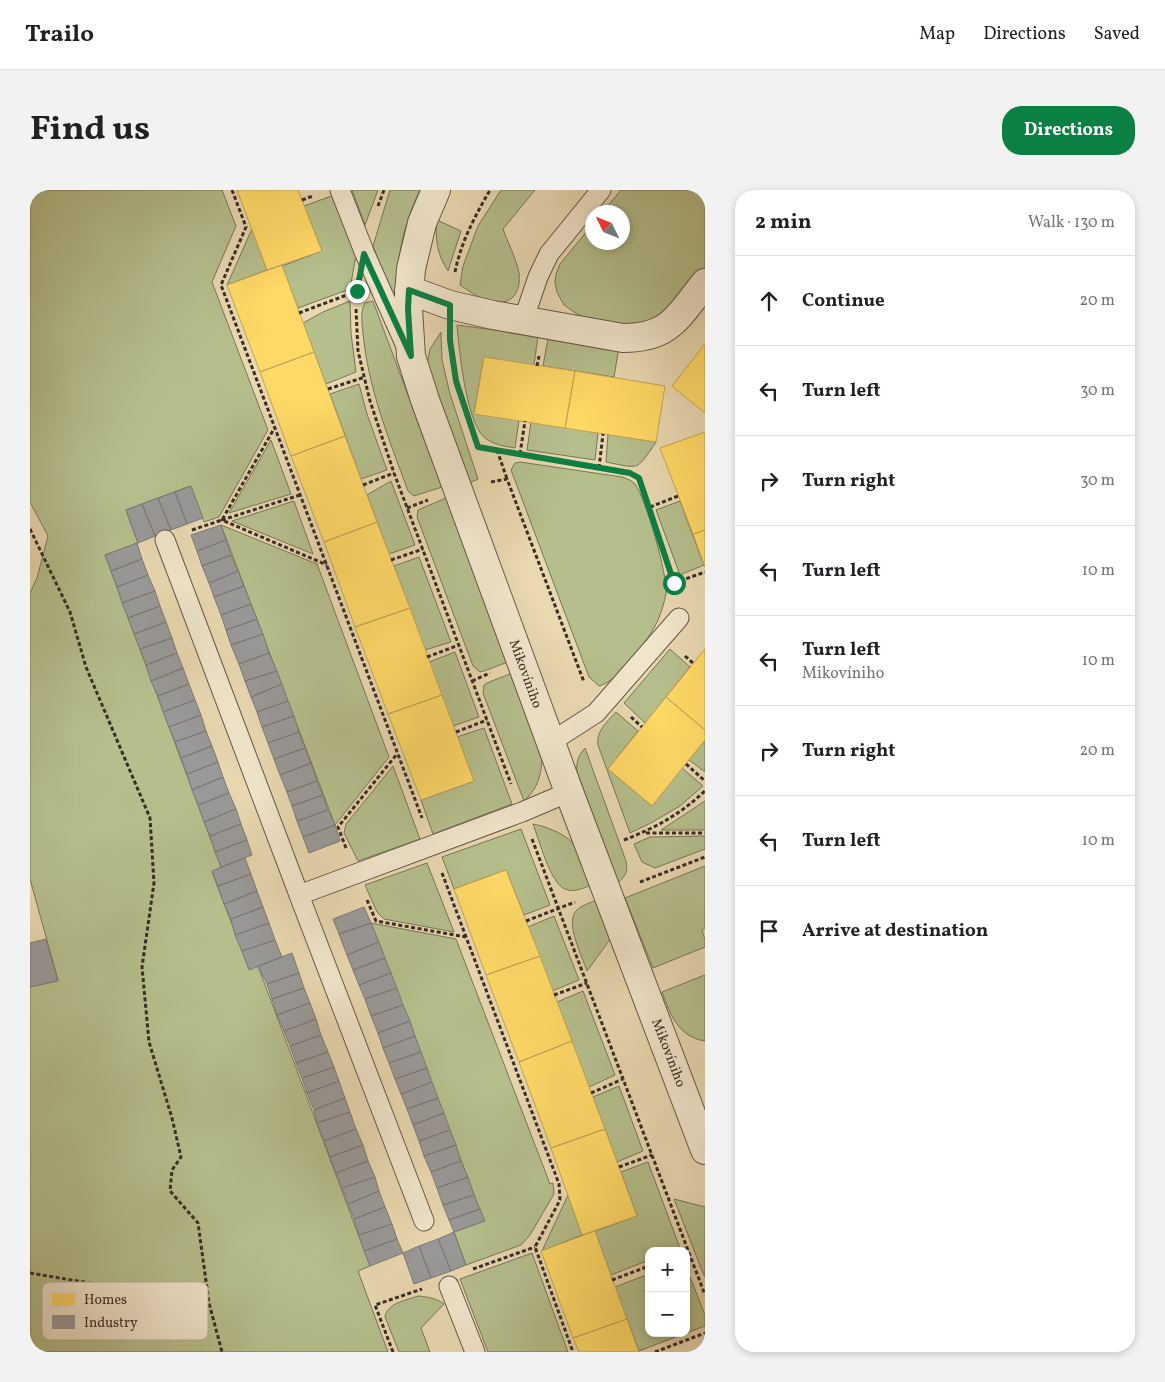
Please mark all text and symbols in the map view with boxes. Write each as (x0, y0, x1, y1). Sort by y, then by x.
text: Trailo (25, 18, 94, 52)
text: Map (919, 22, 955, 47)
text: Directions (983, 22, 1066, 47)
text: Saved (1094, 22, 1140, 47)
text: Find us (30, 106, 150, 154)
button: Directions (1002, 106, 1135, 155)
north arrow (585, 205, 630, 250)
text: 2 min (755, 208, 812, 237)
text: Walk · 130 m (1028, 212, 1115, 234)
route end (346, 280, 369, 303)
icon: ahead (755, 287, 783, 315)
text: Continue (802, 288, 885, 314)
text: 20 m (1080, 290, 1115, 312)
icon: left (755, 377, 783, 405)
text: Turn left (802, 378, 881, 404)
text: 30 m (1080, 380, 1115, 402)
icon: right (755, 467, 783, 495)
text: Turn right (802, 468, 895, 494)
text: 30 m (1080, 470, 1115, 492)
icon: left (755, 557, 783, 585)
text: Turn left (802, 558, 881, 584)
text: 10 m (1082, 560, 1115, 582)
route start (663, 572, 686, 595)
street label: Mikovíniho (504, 637, 546, 711)
text: Turn left (802, 637, 881, 663)
icon: left (755, 647, 783, 675)
text: 10 m (1082, 650, 1115, 672)
text: Mikovíniho (802, 663, 884, 685)
icon: right (755, 737, 783, 765)
text: Turn right (802, 738, 895, 764)
text: 20 m (1080, 740, 1115, 762)
icon: left (755, 827, 783, 855)
text: Turn left (802, 828, 881, 854)
text: 10 m (1082, 830, 1115, 852)
icon: arrive (755, 917, 783, 945)
text: Arrive at destination (802, 918, 988, 944)
street label: Mikovíniho (646, 1016, 690, 1090)
map controls (645, 1247, 690, 1337)
button: + (645, 1247, 690, 1292)
legend (42, 1282, 208, 1340)
text: Homes (84, 1291, 127, 1310)
button: − (645, 1292, 690, 1337)
text: Industry (84, 1314, 138, 1333)

